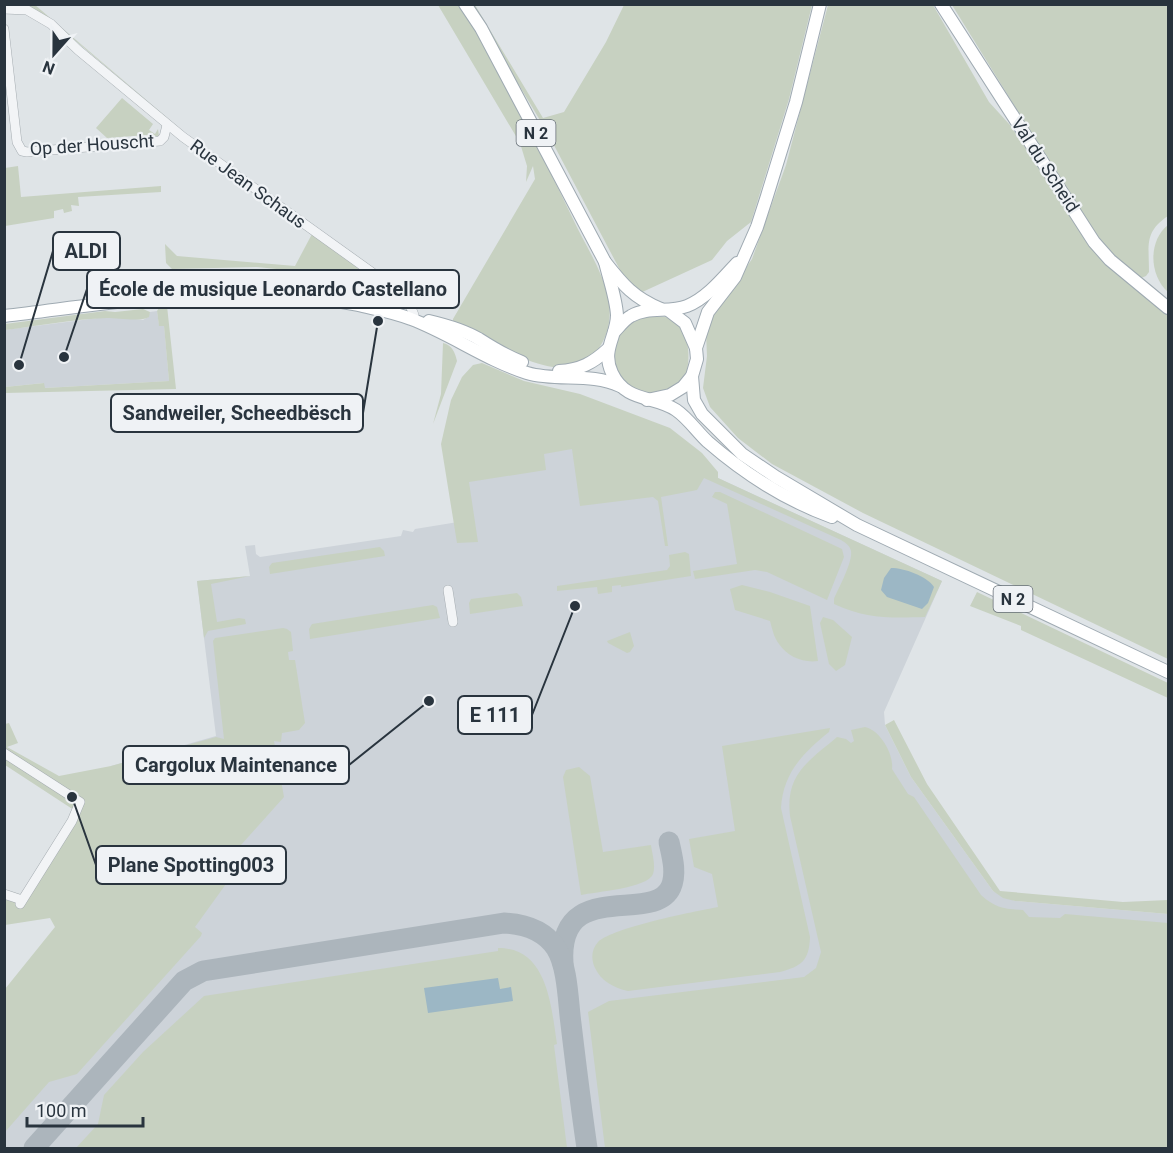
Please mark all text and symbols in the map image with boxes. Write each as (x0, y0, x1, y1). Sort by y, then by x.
north arrow (24, 24, 84, 84)
text: N (40, 57, 57, 78)
street label: Val du Scheid (1007, 114, 1084, 216)
road number: N 2 (516, 120, 556, 146)
street label: Op der Houscht (29, 130, 155, 159)
street label: Rue Jean Schaus (186, 135, 310, 233)
callout: ALDI (53, 232, 120, 270)
text: ALDI (64, 239, 108, 263)
callout: École de musique Leonardo Castellano (87, 270, 459, 308)
text: École de musique Leonardo Castellano (99, 277, 447, 301)
callout: Sandweiler, Scheedbësch (111, 394, 363, 432)
text: Sandweiler, Scheedbësch (123, 401, 351, 425)
road number: N 2 (994, 586, 1032, 612)
callout: E 111 (458, 696, 532, 734)
text: E 111 (470, 703, 520, 727)
callout: Cargolux Maintenance (123, 746, 349, 784)
text: Cargolux Maintenance (135, 753, 337, 777)
callout: Plane Spotting003 (96, 846, 286, 884)
text: Plane Spotting003 (108, 853, 274, 877)
scale bar (27, 1090, 142, 1128)
text: 100 m (36, 1100, 87, 1121)

